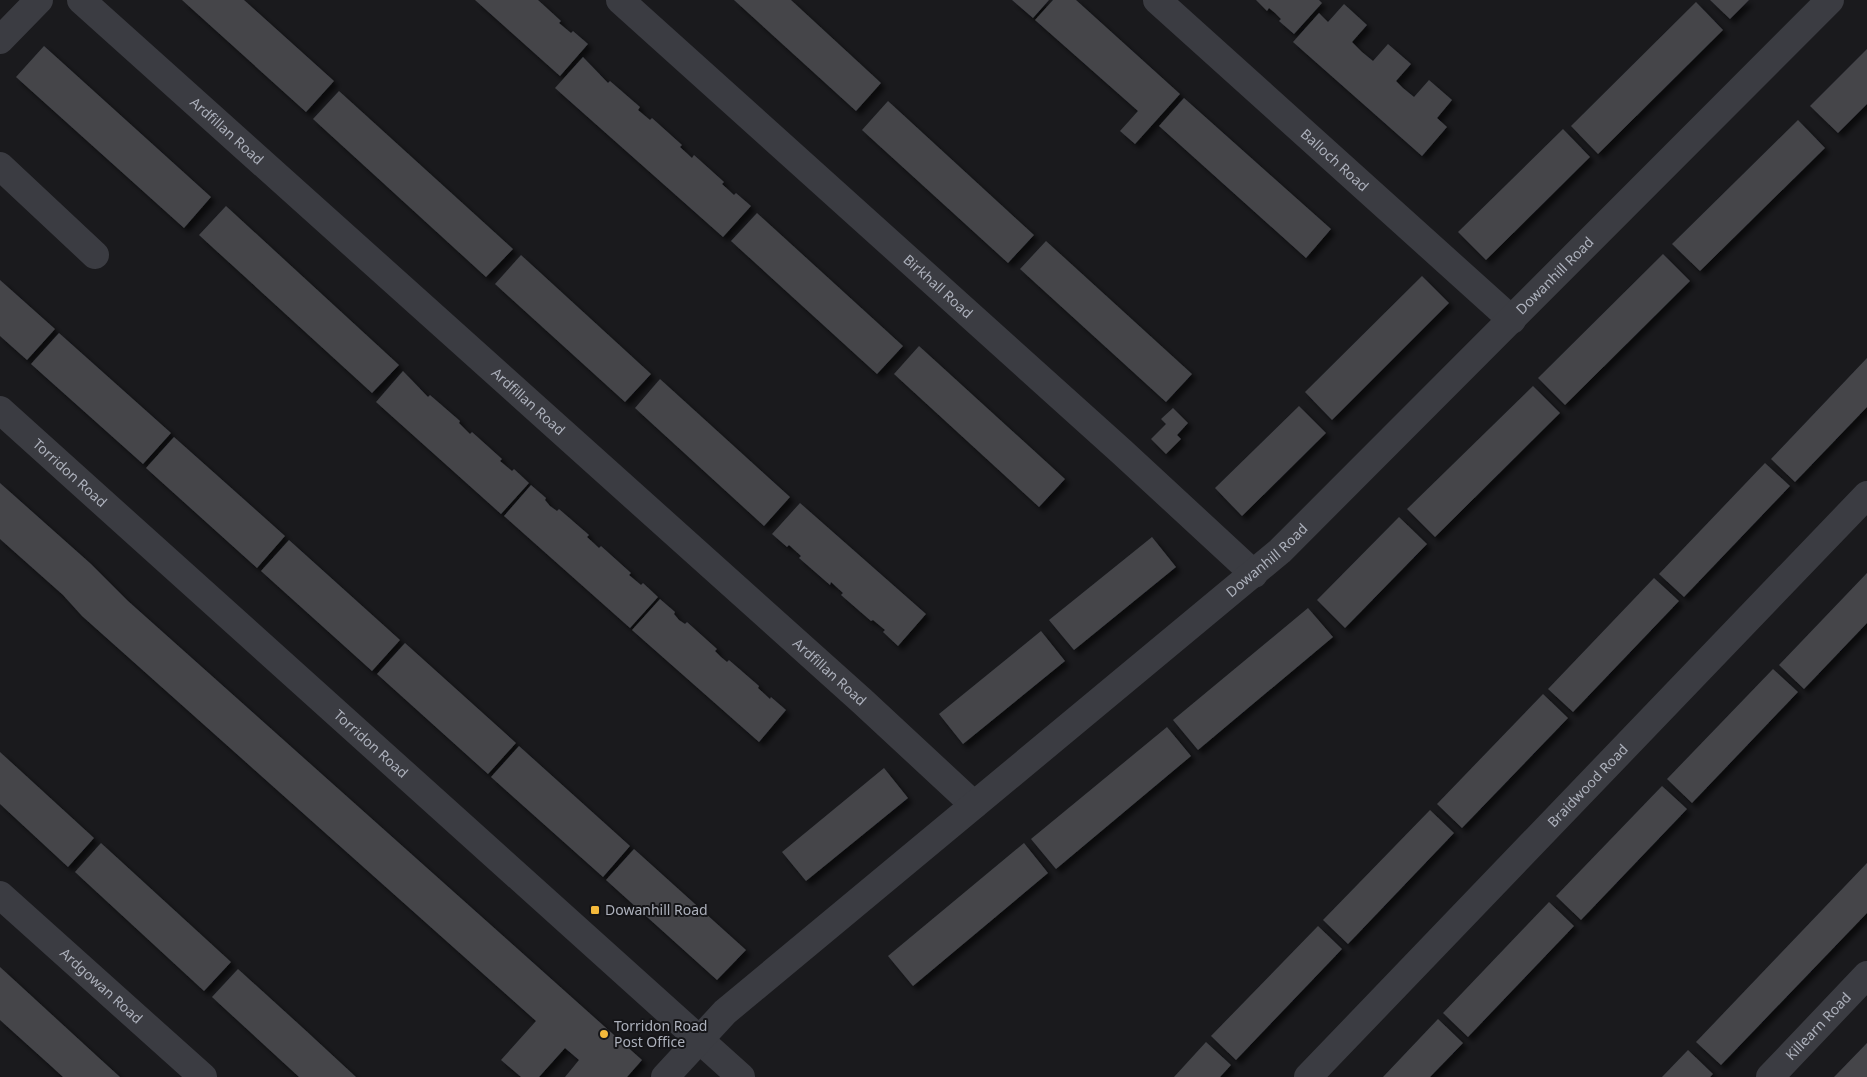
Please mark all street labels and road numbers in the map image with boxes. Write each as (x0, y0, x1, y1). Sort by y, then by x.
street label: Ardfillan Road (186, 93, 268, 169)
street label: Balloch Road (1297, 124, 1373, 195)
street label: Dowanhill Road (1511, 232, 1598, 318)
street label: Birkhall Road (900, 250, 977, 322)
street label: Ardfillan Road (488, 363, 569, 439)
street label: Torridon Road (29, 434, 111, 511)
street label: Dowanhill Road (1222, 519, 1311, 601)
street label: Ardfillan Road (789, 634, 871, 710)
street label: Torridon Road (330, 705, 412, 782)
street label: Braidwood Road (1543, 740, 1632, 831)
street label: Ardgowan Road (56, 943, 147, 1027)
street label: Killearn Road (1781, 988, 1855, 1064)

